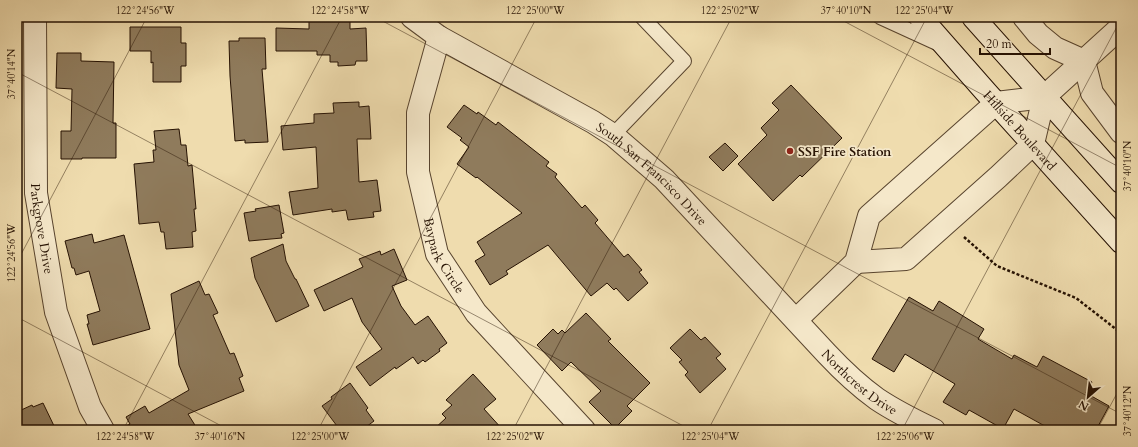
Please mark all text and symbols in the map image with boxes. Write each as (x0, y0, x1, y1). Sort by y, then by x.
text: 122°24'56"W (116, 4, 175, 18)
text: 122°24'58"W (311, 4, 370, 18)
text: 122°25'00"W (506, 4, 565, 18)
text: 122°25'02"W (701, 4, 760, 18)
text: 37°40'10"N (821, 4, 872, 18)
text: 122°25'04"W (895, 4, 954, 18)
scale bar (980, 30, 1050, 56)
text: 20 m (986, 36, 1013, 52)
text: 37°40'14"N (5, 48, 19, 99)
street label: Hillside Boulevard (979, 87, 1060, 175)
street label: South San Francisco Drive (592, 118, 711, 230)
text: 37°40'10"N (1121, 140, 1135, 191)
place label: SSF Fire Station (798, 143, 892, 161)
marker: SSF Fire Station (785, 146, 795, 156)
street label: Parkgrove Drive (26, 183, 57, 275)
street label: Baypark Circle (419, 216, 469, 297)
text: 122°24'56"W (5, 223, 19, 282)
street label: Northcrest Drive (817, 346, 901, 420)
north arrow (1068, 377, 1108, 417)
text: 37°40'12"N (1121, 385, 1135, 436)
text: N (1075, 396, 1091, 414)
text: 122°24'58"W (96, 430, 155, 444)
text: 37°40'16"N (195, 430, 246, 444)
text: 122°25'00"W (291, 430, 350, 444)
text: 122°25'02"W (486, 430, 545, 444)
text: 122°25'04"W (681, 430, 740, 444)
text: 122°25'06"W (876, 430, 935, 444)

